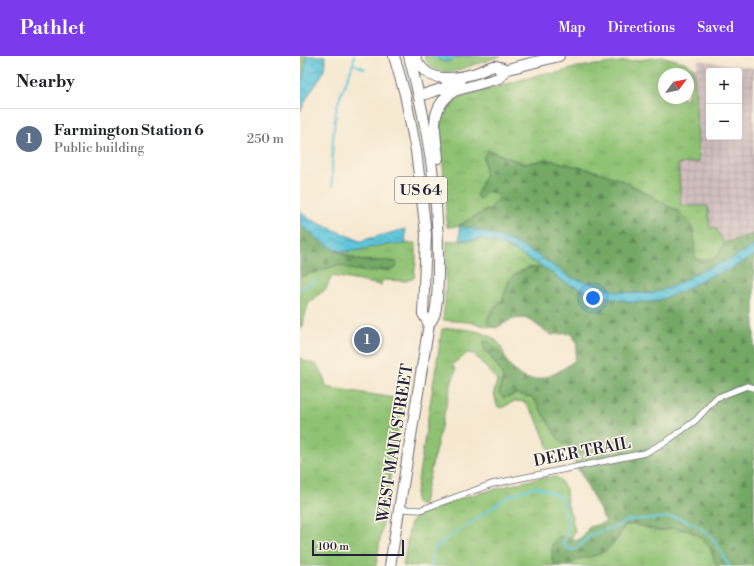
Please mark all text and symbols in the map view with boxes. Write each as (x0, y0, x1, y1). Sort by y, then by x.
text: Pathlet (20, 16, 85, 40)
text: Map (558, 19, 586, 37)
text: Directions (608, 19, 675, 37)
text: Saved (697, 19, 734, 37)
north arrow (658, 68, 694, 104)
map controls (706, 68, 742, 140)
button: + (706, 68, 742, 104)
text: Nearby (16, 71, 75, 93)
button: − (706, 104, 742, 140)
text: Farmington Station 6 (54, 121, 204, 140)
text: 1 (26, 131, 32, 147)
text: 250 m (247, 131, 284, 147)
text: Public building (54, 140, 144, 156)
road number: US 64 (395, 177, 447, 203)
your location (583, 288, 603, 308)
pin: 1 (354, 325, 380, 355)
street label: WEST MAIN STREET (372, 362, 417, 525)
street label: DEER TRAIL (532, 433, 633, 471)
scale bar (312, 538, 404, 557)
text: 100 m (318, 540, 349, 554)

